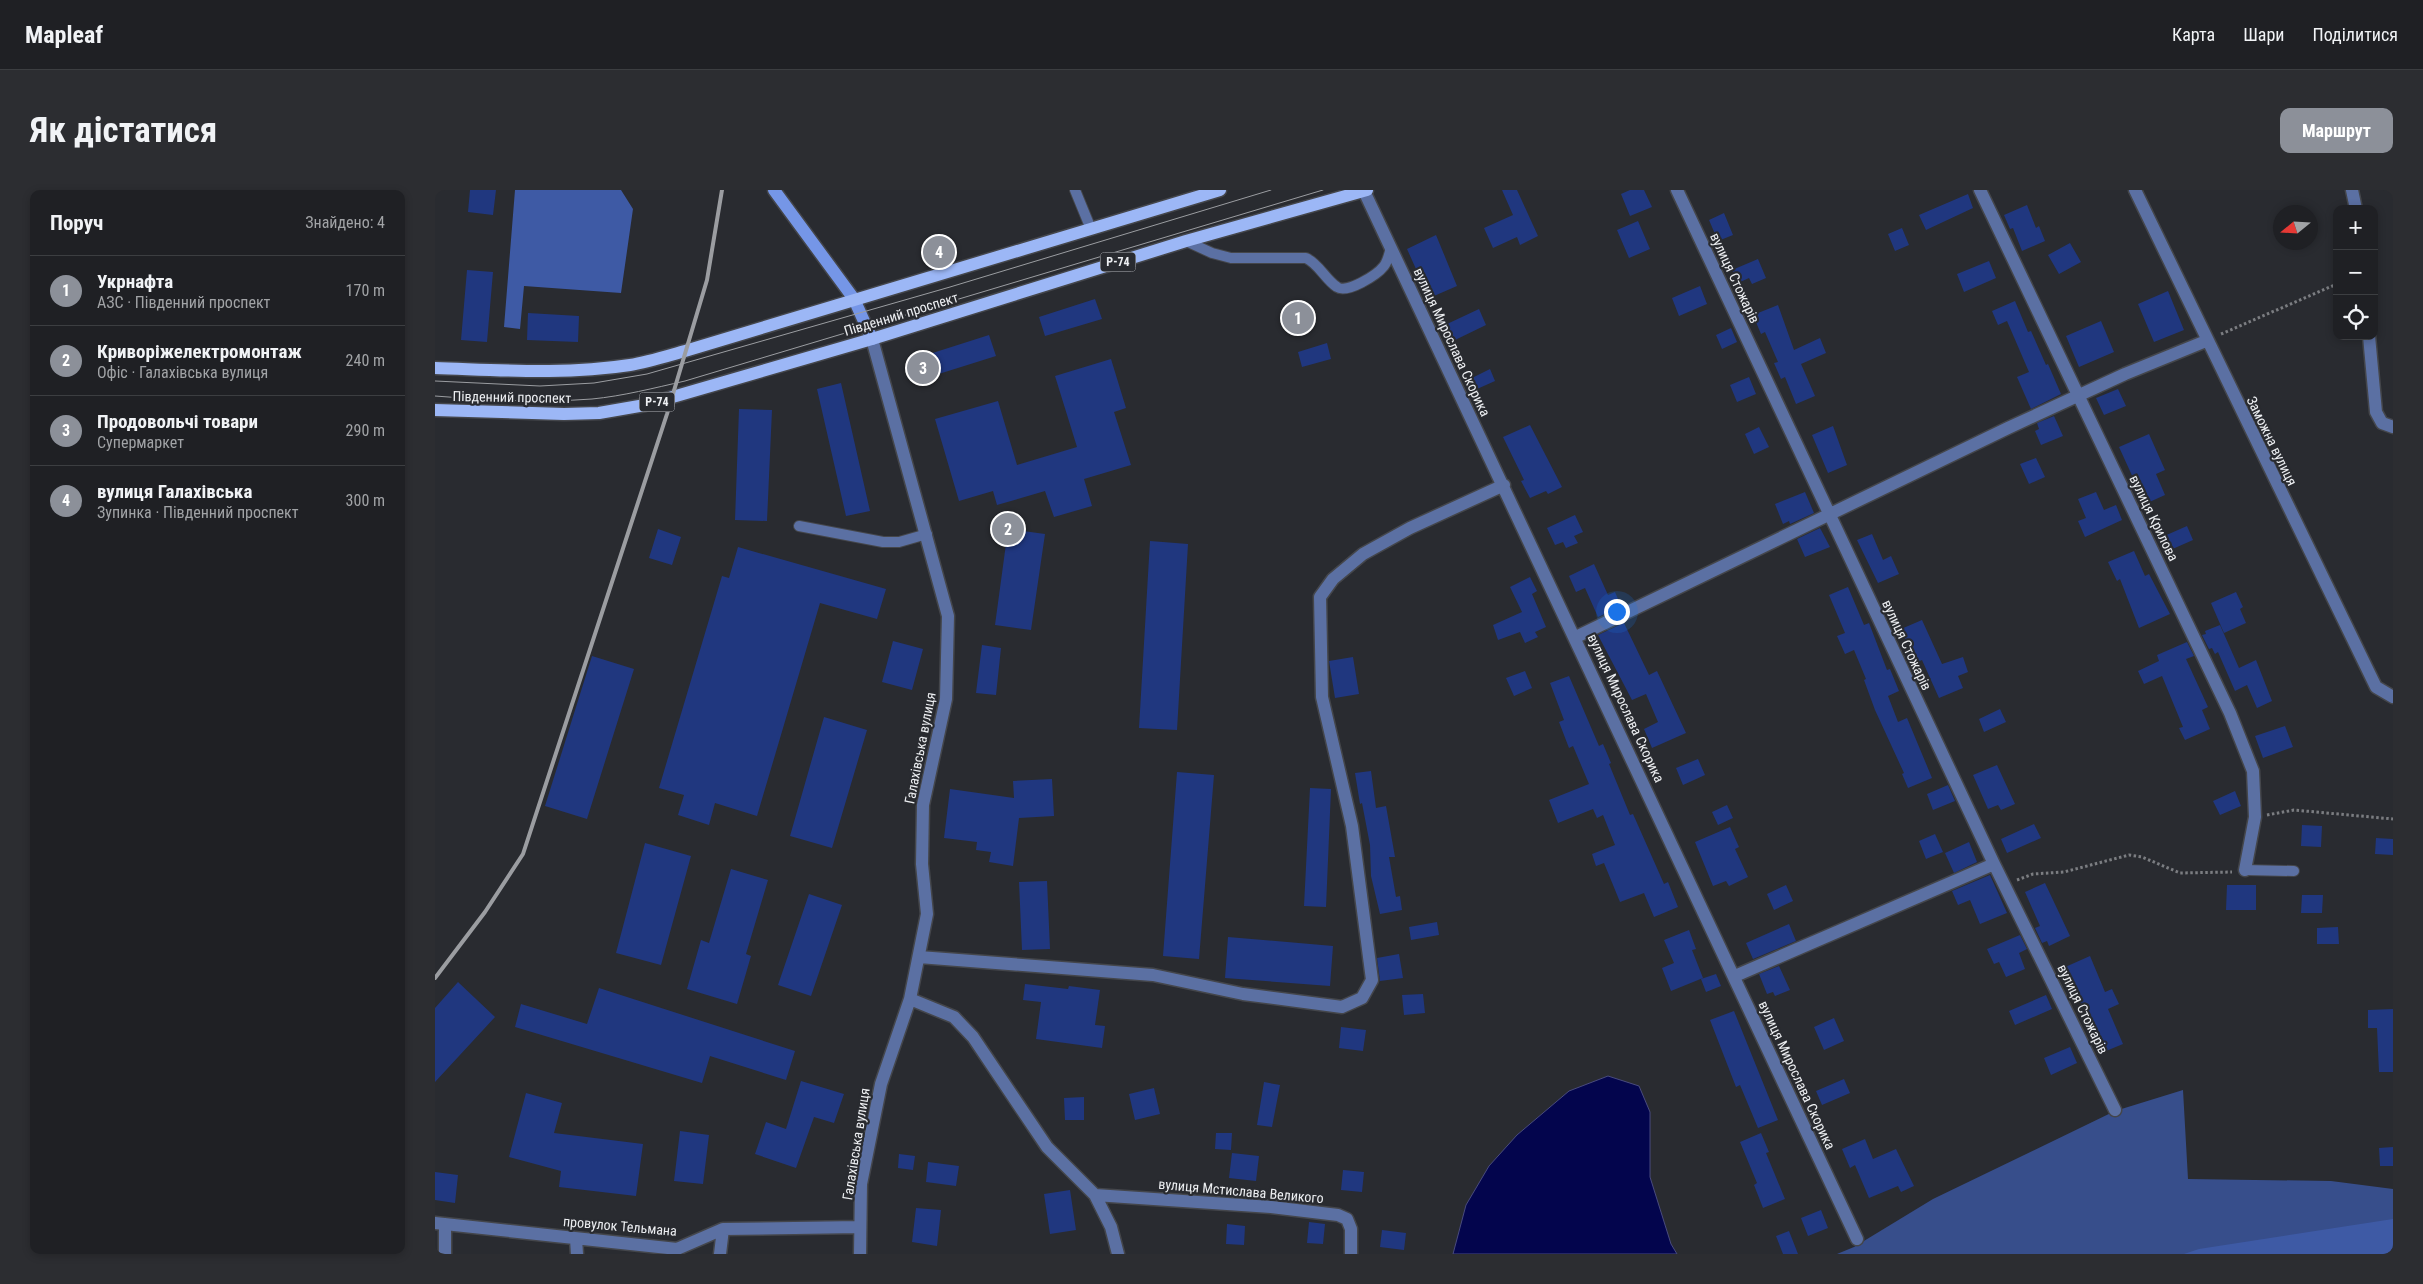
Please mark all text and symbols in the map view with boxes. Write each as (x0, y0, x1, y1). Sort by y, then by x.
text: Mapleaf (25, 21, 103, 49)
text: Карта (2172, 24, 2215, 45)
text: Шари (2243, 24, 2284, 45)
text: Поділитися (2312, 24, 2398, 45)
button: Маршрут (2280, 108, 2393, 153)
text: Як дістатися (30, 110, 217, 151)
north arrow (2273, 205, 2318, 250)
map controls (2333, 205, 2378, 340)
button: + (2333, 205, 2378, 250)
text: Поруч (50, 211, 103, 235)
text: Знайдено: 4 (305, 213, 385, 232)
street label: вулиця Стожарів (1707, 230, 1763, 326)
pin: 4 (923, 233, 955, 271)
button: − (2333, 250, 2378, 295)
road number: Р-74 (1101, 252, 1135, 272)
street label: вулиця Мирослава Скорика (1410, 265, 1494, 419)
text: Укрнафта (97, 270, 173, 293)
text: 1 (62, 281, 70, 300)
text: 170 m (346, 281, 385, 300)
street label: Південний проспект (842, 289, 960, 339)
text: АЗС · Південний проспект (97, 293, 270, 312)
button: locate (2333, 295, 2378, 340)
pin: 1 (1282, 299, 1314, 337)
text: Криворіжелектромонтаж (97, 340, 302, 363)
pin: 3 (907, 349, 939, 387)
text: 2 (62, 351, 70, 370)
text: 240 m (346, 351, 385, 370)
text: Офіс · Галахівська вулиця (97, 363, 268, 382)
street label: Південний проспект (453, 388, 571, 406)
road number: Р-74 (639, 392, 675, 412)
street label: Заможна вулиця (2244, 394, 2300, 488)
text: Продовольчі товари (97, 410, 258, 433)
text: 3 (62, 421, 70, 440)
text: 290 m (346, 421, 385, 440)
text: Супермаркет (97, 433, 184, 452)
street label: вулиця Крилова (2126, 472, 2182, 564)
text: вулиця Галахівська (97, 480, 252, 503)
text: 4 (62, 491, 70, 510)
text: 300 m (346, 491, 385, 510)
text: Зупинка · Південний проспект (97, 503, 299, 522)
pin: 2 (992, 510, 1024, 548)
street label: вулиця Стожарів (1879, 597, 1935, 693)
your location (1604, 599, 1630, 625)
street label: вулиця Мирослава Скорика (1584, 631, 1668, 785)
street label: Галахівська вулиця (901, 691, 939, 805)
street label: вулиця Стожарів (2054, 962, 2112, 1056)
street label: вулиця Мирослава Скорика (1755, 998, 1839, 1152)
street label: Галахівська вулиця (839, 1087, 873, 1201)
street label: вулиця Мстислава Великого (1158, 1176, 1324, 1206)
street label: провулок Тельмана (563, 1213, 677, 1239)

